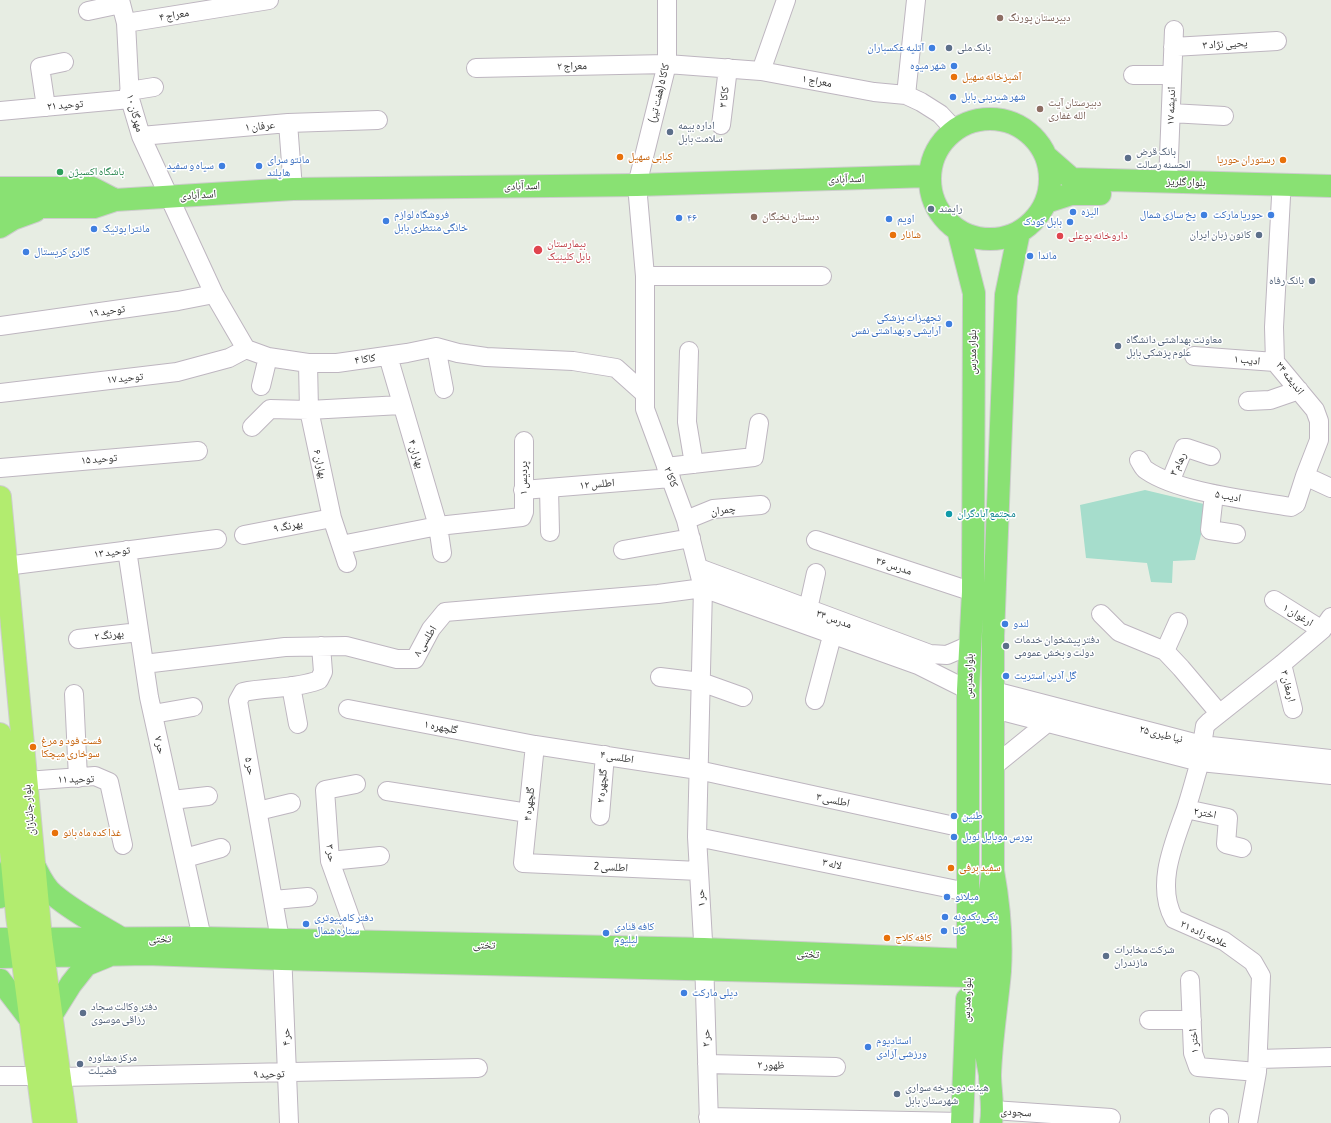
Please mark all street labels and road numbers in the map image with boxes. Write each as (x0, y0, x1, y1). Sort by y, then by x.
street label: معراج ۴ (158, 6, 190, 24)
street label: یحیی نژاد ۳ (1202, 36, 1248, 52)
street label: معراج ۲ (557, 59, 587, 73)
street label: کاکا ۵ (هفت تیر) (646, 62, 672, 124)
street label: معراج ۱ (801, 72, 833, 90)
street label: کاکا ۳ (716, 86, 732, 108)
street label: اندیشه ۱۷ (1164, 87, 1178, 125)
street label: مهرگان ۱۰ (124, 93, 146, 133)
street label: توحید ۲۱ (46, 97, 84, 113)
street label: عرفان ۱ (244, 118, 276, 134)
street label: اسد آبادی (828, 172, 864, 186)
street label: بلوار گلریز (1166, 175, 1206, 189)
street label: اسد آبادی (504, 179, 540, 193)
street label: اسد آبادی (179, 187, 217, 203)
street label: توحید ۱۹ (88, 302, 126, 320)
street label: بلوار مدرس (966, 330, 980, 374)
street label: کاکا ۴ (354, 351, 376, 367)
street label: ادیب ۱ (1233, 352, 1261, 368)
street label: اندیشه ۲۴ (1273, 359, 1307, 397)
street label: توحید ۱۷ (106, 370, 144, 386)
street label: بهاران ۴ (405, 438, 427, 470)
street label: بهاران ۶ (310, 448, 330, 480)
street label: رهام ۳ (1167, 450, 1189, 478)
street label: توحید ۱۵ (80, 451, 118, 467)
street label: پردیس ۱ (517, 461, 531, 495)
street label: کاکا ۲ (661, 465, 681, 489)
street label: اطلس ۱۲ (579, 476, 615, 492)
street label: ادیب ۵ (1214, 487, 1242, 505)
street label: چمران (710, 502, 736, 518)
street label: بهرنگ ۹ (272, 517, 304, 535)
street label: توحید ۱۳ (93, 543, 131, 561)
street label: مدرس ۳۶ (874, 554, 914, 578)
street label: ارغوان ۱ (1280, 601, 1316, 629)
street label: مدرس ۳۴ (814, 606, 854, 632)
street label: اطلسی ۸ (410, 623, 440, 659)
street label: بهرنگ ۲ (93, 627, 125, 643)
street label: بلوار مدرس (962, 653, 976, 699)
street label: ارمغان ۳ (1278, 669, 1298, 703)
street label: گلچهره ۱ (423, 717, 459, 737)
street label: نیا طبری ۲۵ (1138, 722, 1184, 746)
street label: حر ۷ (152, 735, 168, 755)
street label: اطلسی ۴ (599, 748, 635, 766)
street label: حر ۵ (242, 756, 258, 776)
street label: گلچهره ۲ (594, 768, 610, 804)
street label: توحید ۱۱ (58, 772, 94, 786)
street label: بلوار جانبازان (20, 784, 38, 836)
street label: گلچهره ۴ (521, 786, 537, 822)
street label: اطلسی ۳ (815, 790, 851, 810)
street label: اختر۲ (1192, 804, 1218, 822)
street label: حر ۳ (323, 843, 339, 863)
street label: لاله ۳ (821, 856, 843, 872)
street label: اطلسی 2 (594, 860, 628, 874)
street label: حر ۱ (694, 889, 708, 907)
street label: علامه زاده ۲۱ (1178, 917, 1230, 951)
street label: تختی (149, 932, 171, 946)
street label: تختی (473, 938, 495, 952)
street label: تختی (796, 947, 820, 961)
street label: بلوار مدرس (960, 977, 974, 1023)
street label: حر ۴ (279, 1028, 293, 1046)
street label: اختر ۱ (1186, 1028, 1202, 1054)
street label: حر ۲ (699, 1029, 713, 1047)
street label: ظهور ۲ (757, 1058, 785, 1072)
street label: توحید ۹ (253, 1067, 285, 1081)
street label: سجودی (1000, 1104, 1032, 1120)

